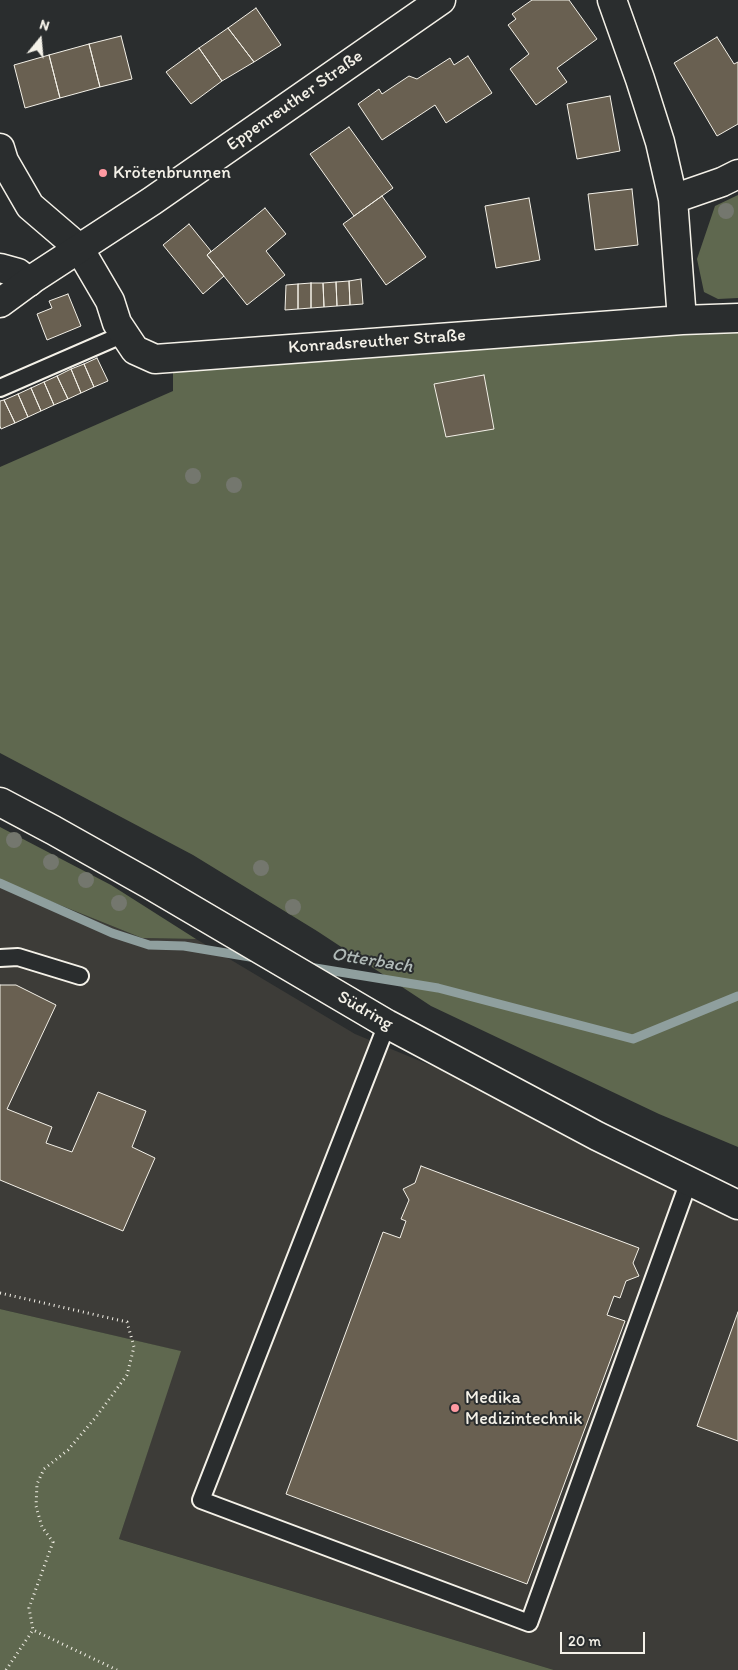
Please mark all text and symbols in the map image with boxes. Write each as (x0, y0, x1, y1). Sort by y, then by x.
north arrow (15, 15, 65, 65)
text: N (38, 16, 52, 35)
street label: Eppenreuther Straße (223, 46, 367, 156)
place label: Krötenbrunnen (113, 162, 231, 184)
marker: Krötenbrunnen (97, 167, 109, 179)
street label: Konradsreuther Straße (287, 325, 467, 359)
water label: Otterbach (330, 943, 414, 979)
street label: Südring (333, 986, 397, 1036)
place label: Medika Medizintechnik (465, 1387, 582, 1430)
marker: Medika Medizintechnik (449, 1402, 461, 1414)
scale bar (563, 1622, 648, 1654)
text: 20 m (568, 1632, 601, 1650)

